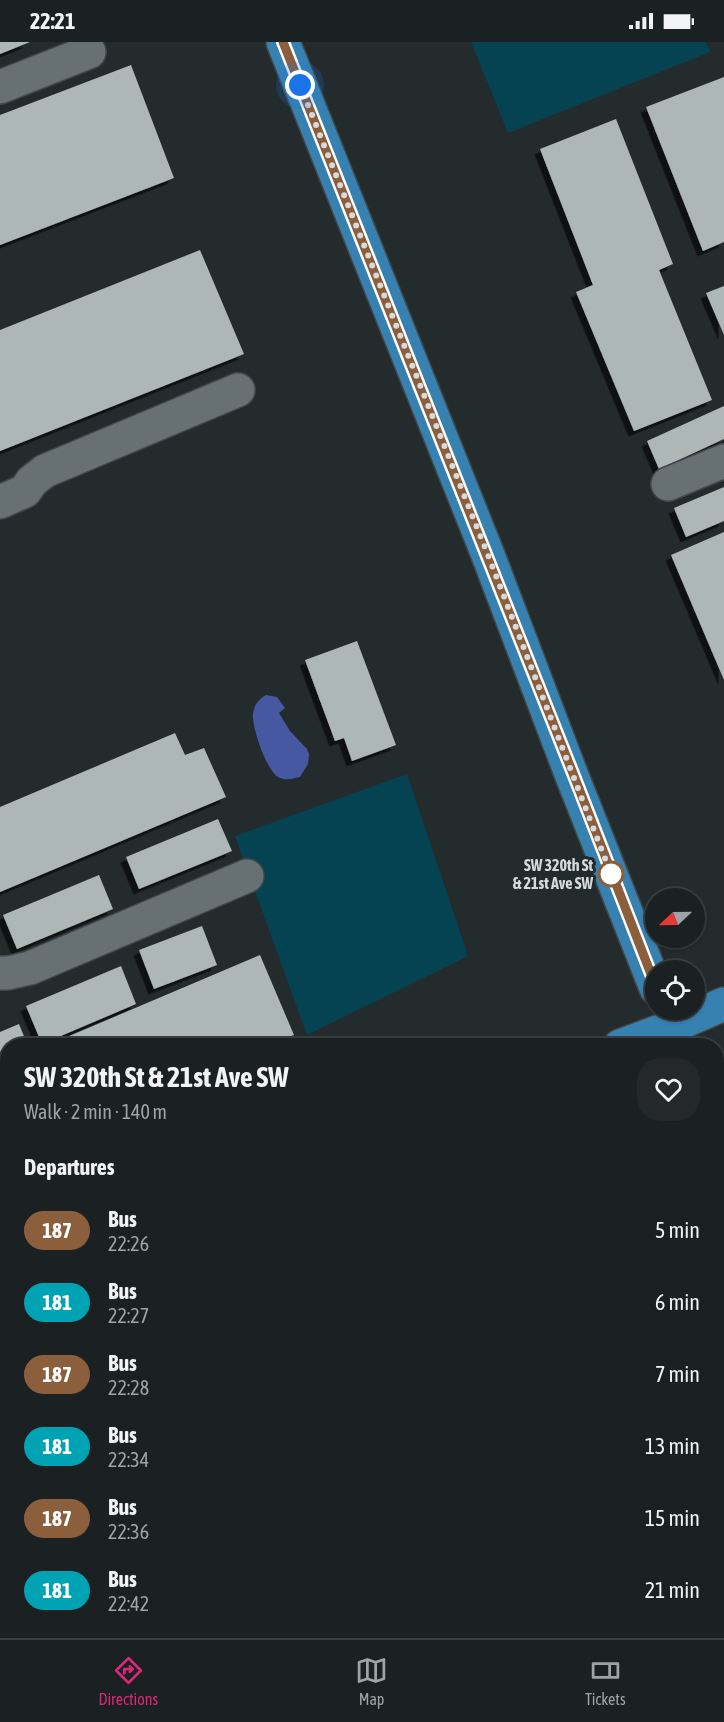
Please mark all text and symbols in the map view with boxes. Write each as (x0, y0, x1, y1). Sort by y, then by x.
text: 22:21 (30, 8, 75, 34)
your location (285, 70, 315, 100)
place label: SW 320th St & 21st Ave SW (513, 856, 593, 892)
marker: SW 320th St & 21st Ave SW (598, 861, 624, 887)
north arrow (645, 888, 705, 948)
map controls (645, 888, 705, 1020)
button: locate (645, 960, 705, 1020)
button: heart (637, 1058, 700, 1121)
text: SW 320th St & 21st Ave SW (24, 1061, 289, 1093)
text: Walk · 2 min · 140 m (24, 1100, 167, 1123)
text: Departures (24, 1154, 114, 1180)
text: Bus (108, 1206, 137, 1232)
text: 5 min (655, 1217, 700, 1243)
text: 187 (42, 1218, 72, 1242)
text: 22:26 (108, 1232, 149, 1255)
text: Bus (108, 1278, 137, 1304)
text: 6 min (655, 1289, 700, 1315)
text: 181 (42, 1290, 72, 1314)
text: 22:27 (108, 1304, 149, 1327)
text: Bus (108, 1350, 137, 1376)
text: 7 min (655, 1361, 700, 1387)
text: 187 (42, 1362, 72, 1386)
text: 22:28 (108, 1376, 149, 1399)
text: Bus (108, 1422, 137, 1448)
text: 13 min (645, 1433, 700, 1459)
text: 181 (42, 1434, 72, 1458)
text: 22:34 (108, 1448, 149, 1471)
text: Bus (108, 1494, 137, 1520)
text: 15 min (645, 1505, 700, 1531)
text: 187 (42, 1506, 72, 1530)
text: 22:36 (108, 1520, 149, 1543)
text: Bus (108, 1566, 137, 1592)
text: 21 min (645, 1577, 700, 1603)
text: 181 (42, 1578, 72, 1602)
text: 22:42 (108, 1592, 149, 1615)
tab: Directions (98, 1654, 158, 1708)
tab: Map (355, 1654, 388, 1708)
tab: Tickets (585, 1654, 626, 1708)

